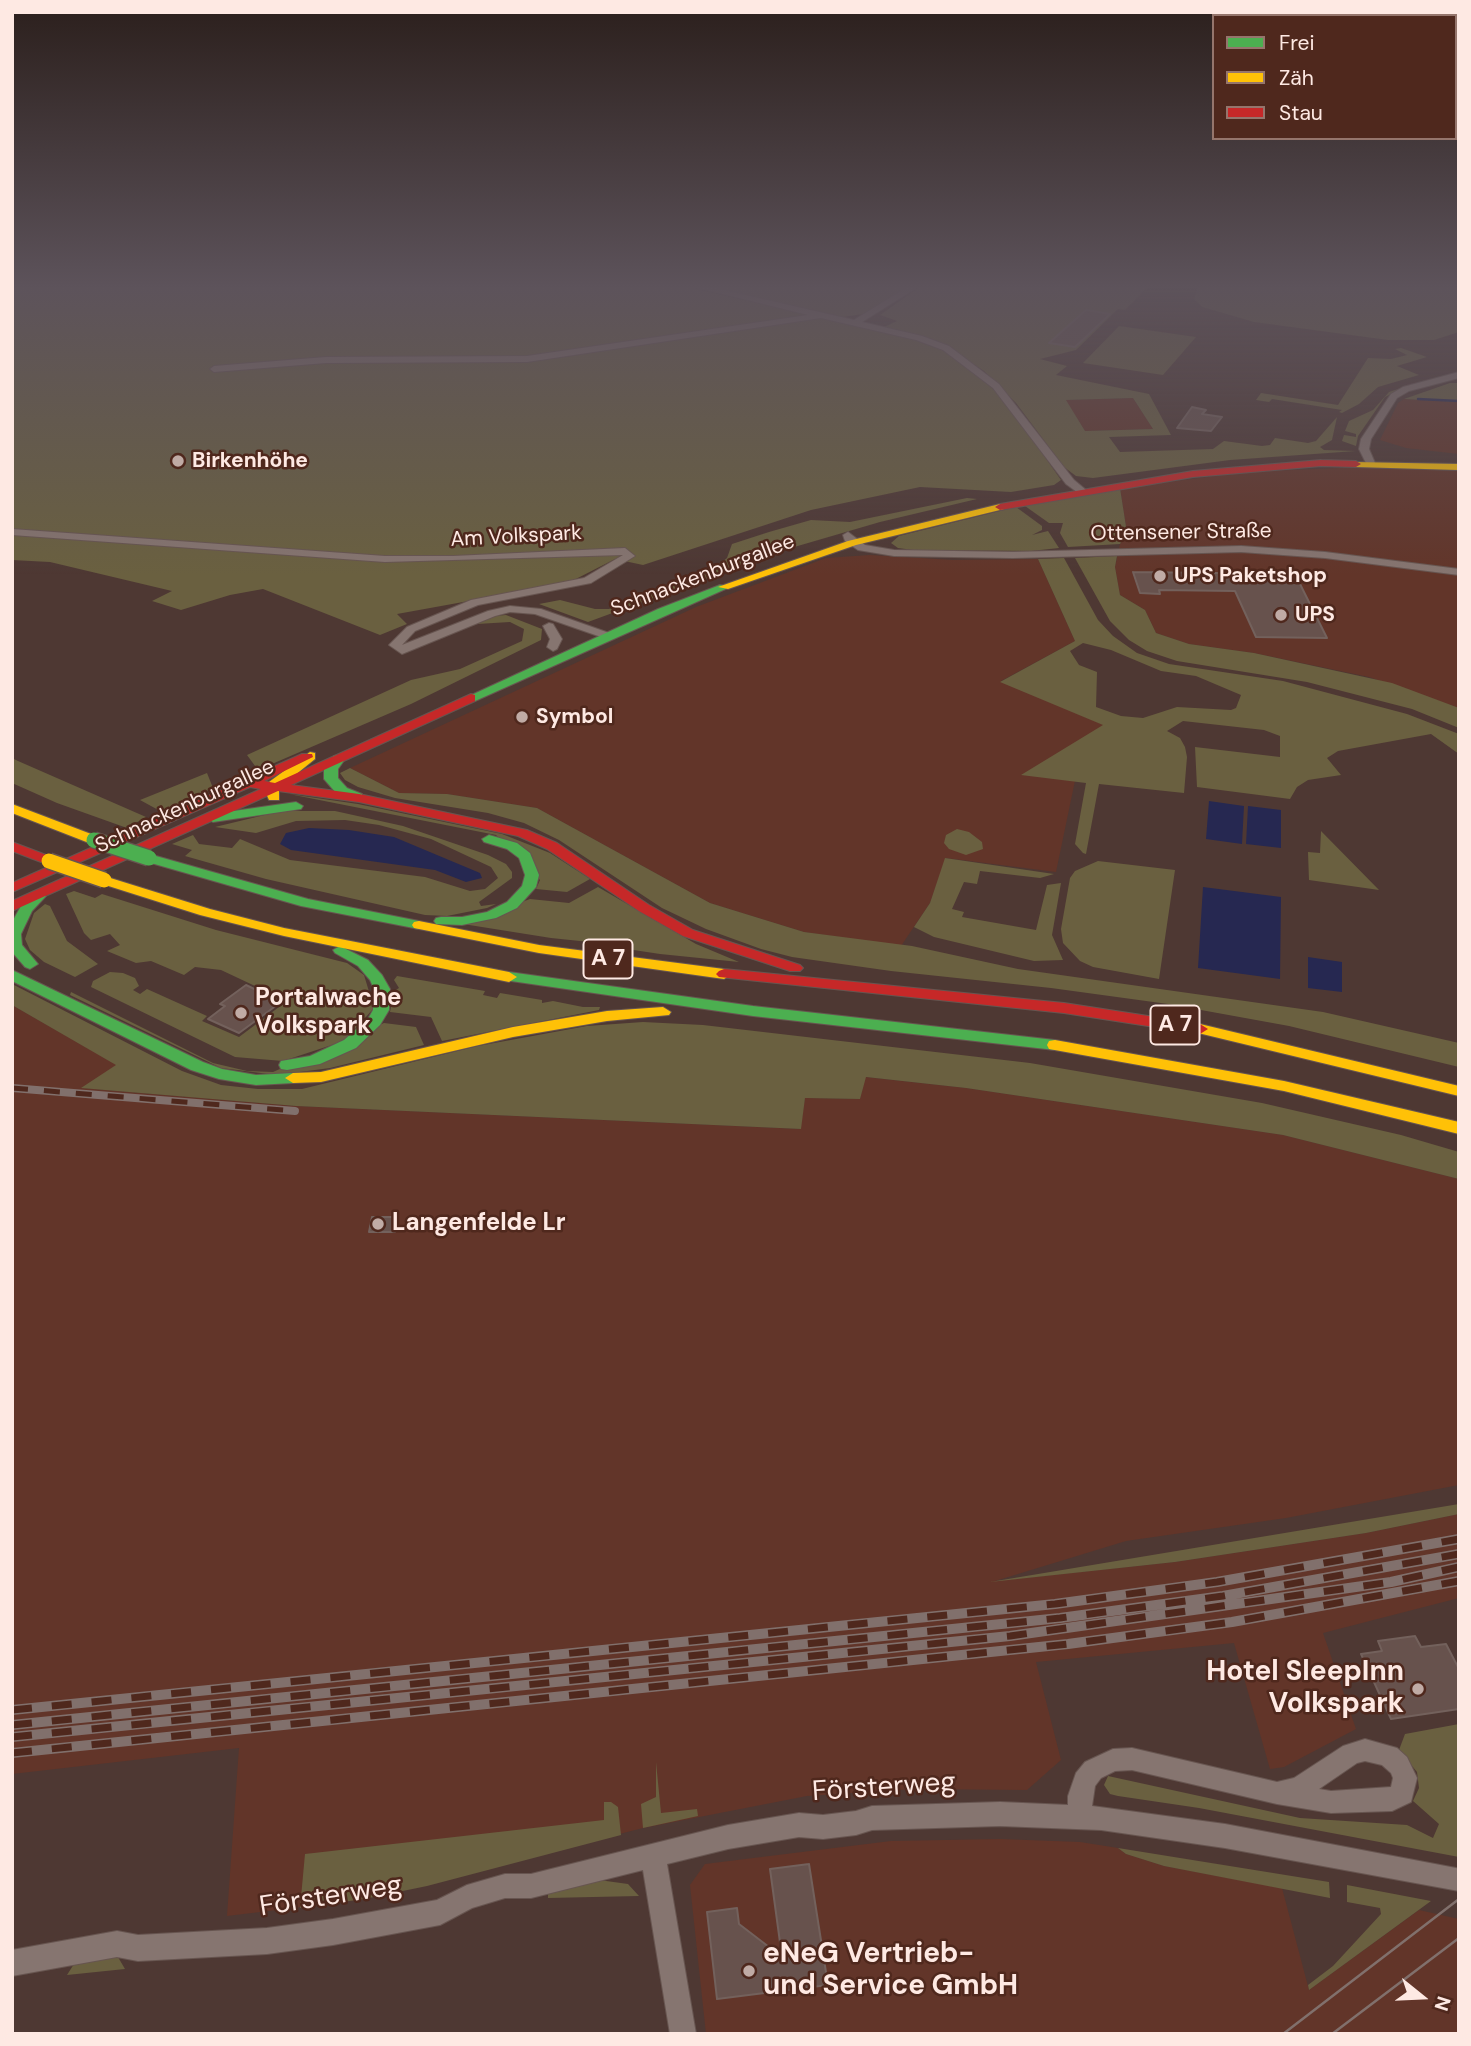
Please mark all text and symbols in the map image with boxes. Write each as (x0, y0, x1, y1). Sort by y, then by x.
legend (1212, 14, 1457, 140)
text: Frei (1279, 29, 1315, 57)
text: Zäh (1279, 64, 1314, 92)
text: Stau (1279, 99, 1323, 127)
place label: Birkenhöhe (192, 448, 308, 474)
marker: Birkenhöhe (170, 453, 186, 469)
street label: Ottensener Straße (1090, 519, 1272, 547)
street label: Am Volkspark (450, 521, 582, 553)
street label: Schnackenburgallee (608, 529, 798, 623)
place label: UPS Paketshop (1174, 563, 1327, 589)
marker: UPS Paketshop (1152, 568, 1168, 584)
place label: UPS (1295, 602, 1335, 628)
marker: UPS (1273, 607, 1289, 623)
place label: Symbol (536, 704, 613, 730)
marker: Symbol (514, 709, 530, 725)
street label: Schnackenburgallee (91, 754, 279, 860)
road number: A 7 (584, 940, 632, 978)
place label: Portalwache Volkspark (255, 985, 401, 1041)
marker: Portalwache Volkspark (233, 1005, 249, 1021)
road number: A 7 (1150, 1006, 1200, 1044)
place label: Langenfelde Lr (392, 1210, 566, 1238)
marker: Langenfelde Lr (370, 1216, 386, 1232)
place label: Hotel SleepInn Volkspark (1206, 1656, 1404, 1722)
marker: Hotel SleepInn Volkspark (1410, 1681, 1426, 1697)
street label: Försterweg (811, 1766, 957, 1810)
street label: Försterweg (257, 1869, 405, 1925)
place label: eNeG Vertrieb- und Service GmbH (763, 1938, 1018, 2004)
north arrow (1387, 1962, 1457, 2032)
marker: eNeG Vertrieb- und Service GmbH (741, 1963, 757, 1979)
text: N (1428, 1993, 1456, 2014)

